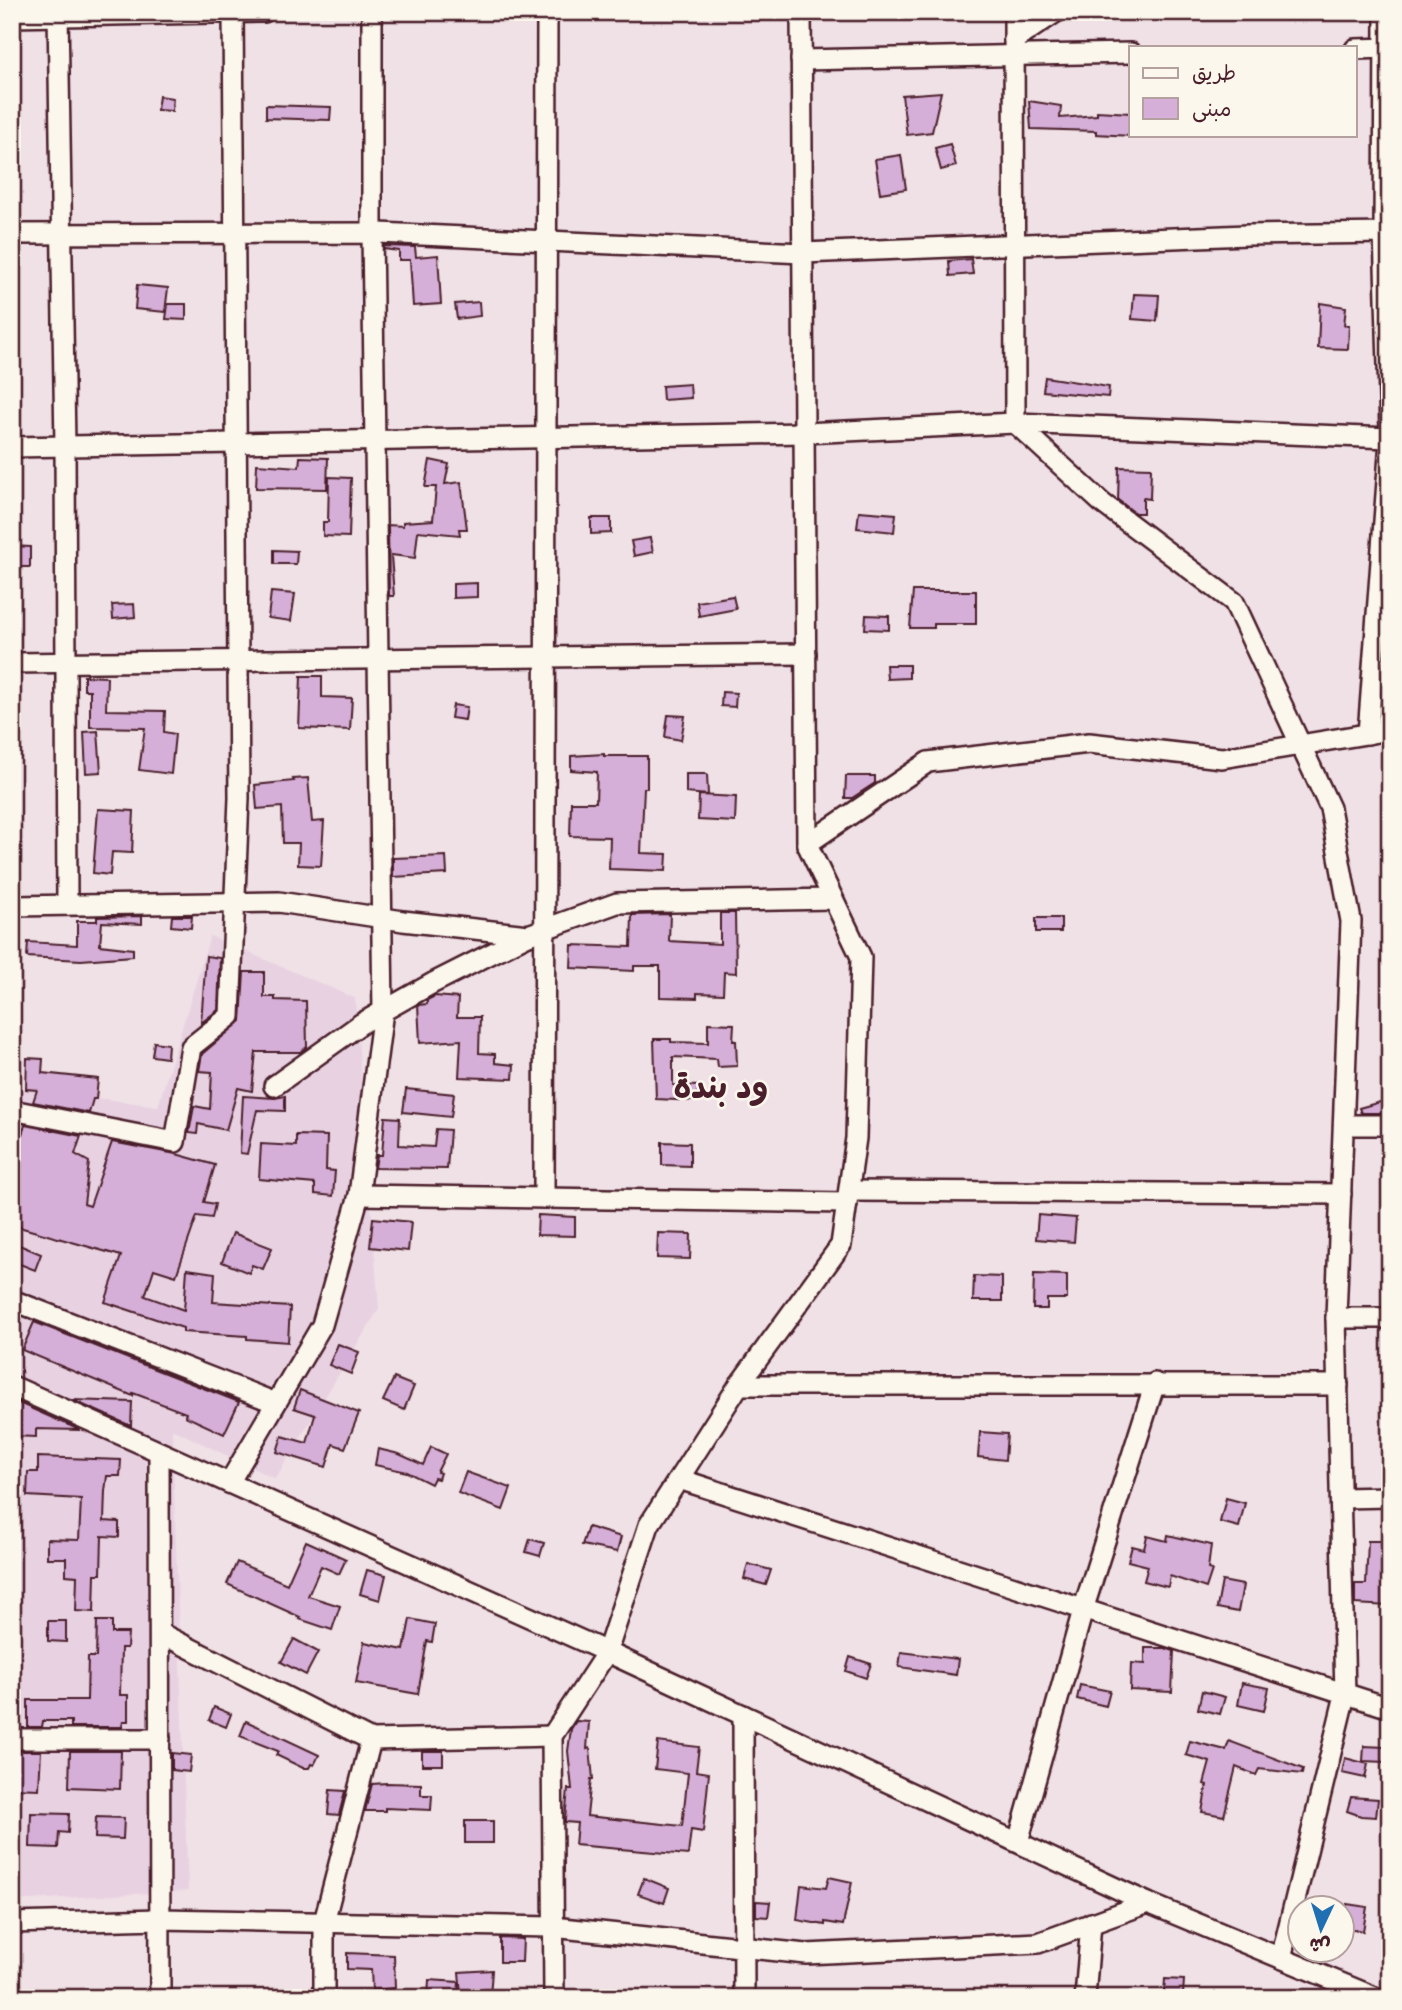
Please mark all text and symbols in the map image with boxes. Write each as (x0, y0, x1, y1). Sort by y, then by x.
legend (1129, 46, 1356, 136)
text: طريق (1192, 61, 1236, 86)
text: مبنى (1192, 97, 1231, 123)
district label: ود بندة (674, 1068, 768, 1108)
north arrow (1286, 1895, 1356, 1965)
text: ش (1309, 1932, 1331, 1957)

